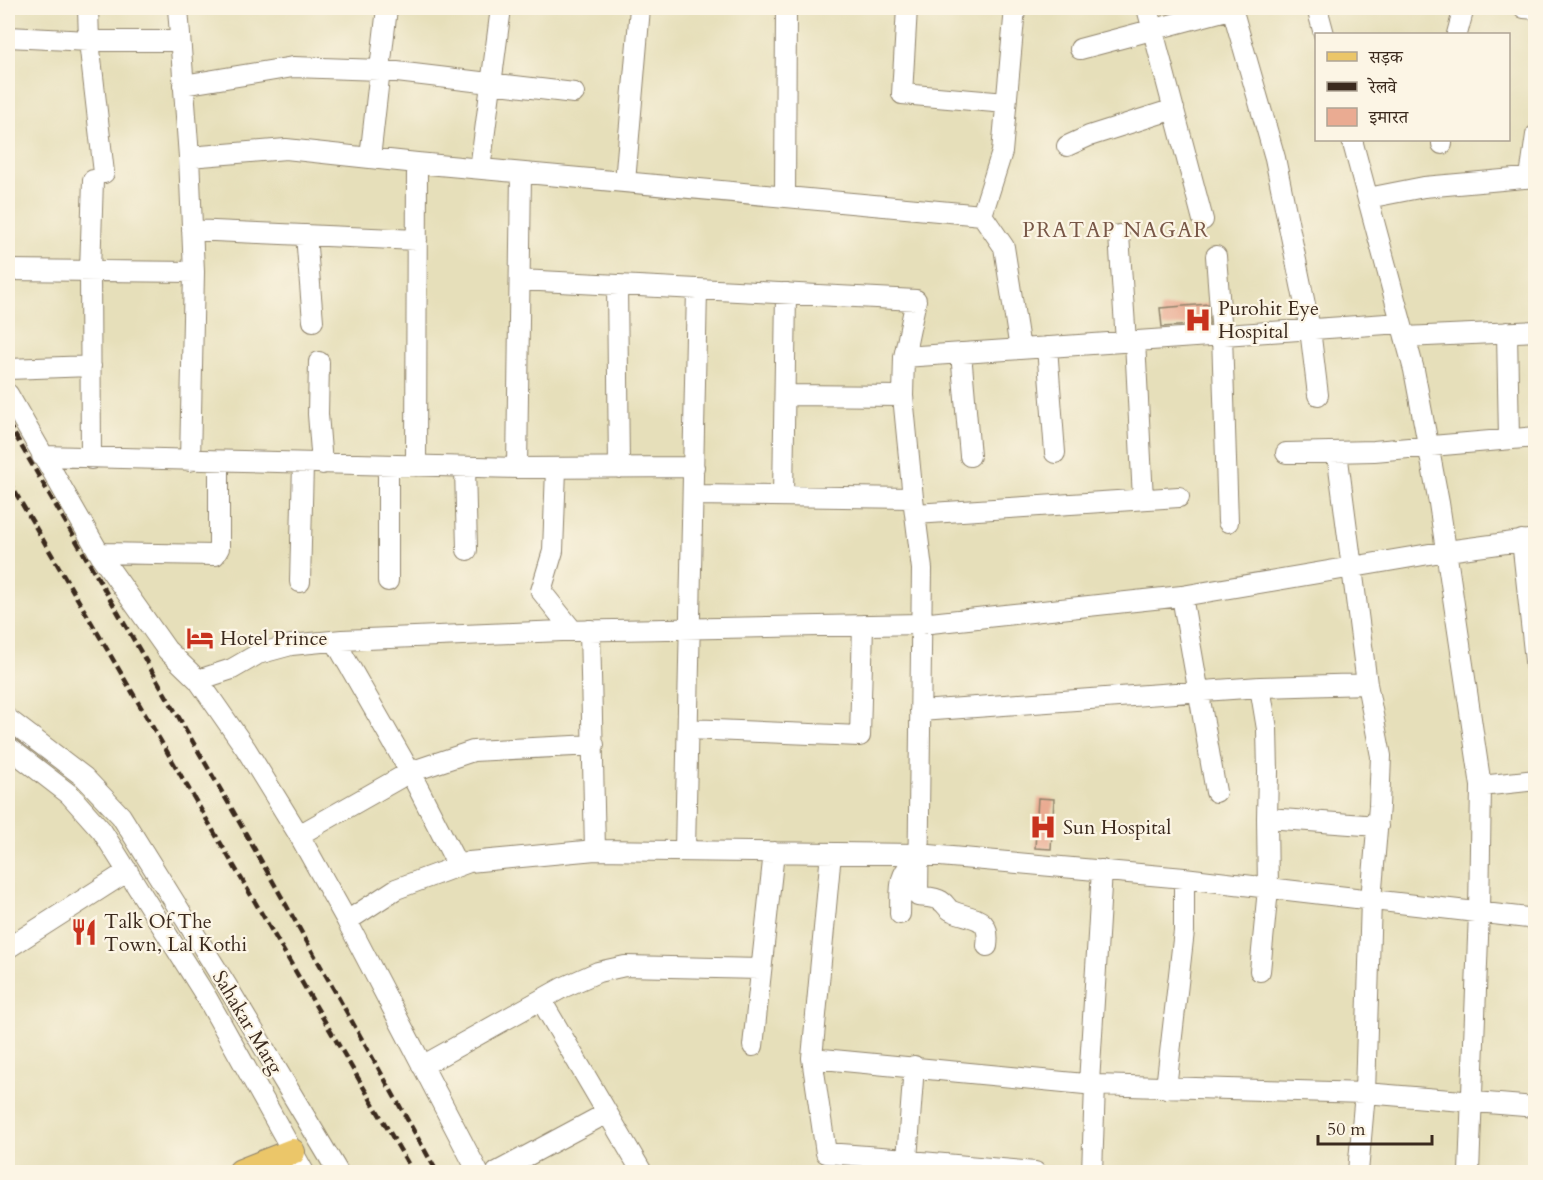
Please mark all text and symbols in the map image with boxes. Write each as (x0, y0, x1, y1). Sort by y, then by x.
legend (1315, 33, 1510, 141)
text: सड़क (1368, 45, 1404, 70)
text: रेलवे (1367, 75, 1398, 100)
text: इमारत (1368, 105, 1409, 130)
district label: PRATAP NAGAR (1022, 216, 1210, 245)
place label: Purohit Eye Hospital (1218, 295, 1319, 345)
hospital icon: Purohit Eye Hospital (1183, 305, 1213, 335)
hotel icon: Hotel Prince (185, 623, 215, 653)
place label: Hotel Prince (220, 625, 328, 652)
hospital icon: Sun Hospital (1028, 812, 1058, 842)
place label: Sun Hospital (1063, 814, 1171, 841)
place label: Talk Of The Town, Lal Kothi (104, 908, 248, 958)
restaurant icon: Talk Of The Town, Lal Kothi (69, 917, 99, 947)
street label: Sahakar Marg (206, 965, 289, 1080)
scale bar (1318, 1108, 1432, 1146)
text: 50 m (1327, 1117, 1366, 1142)

